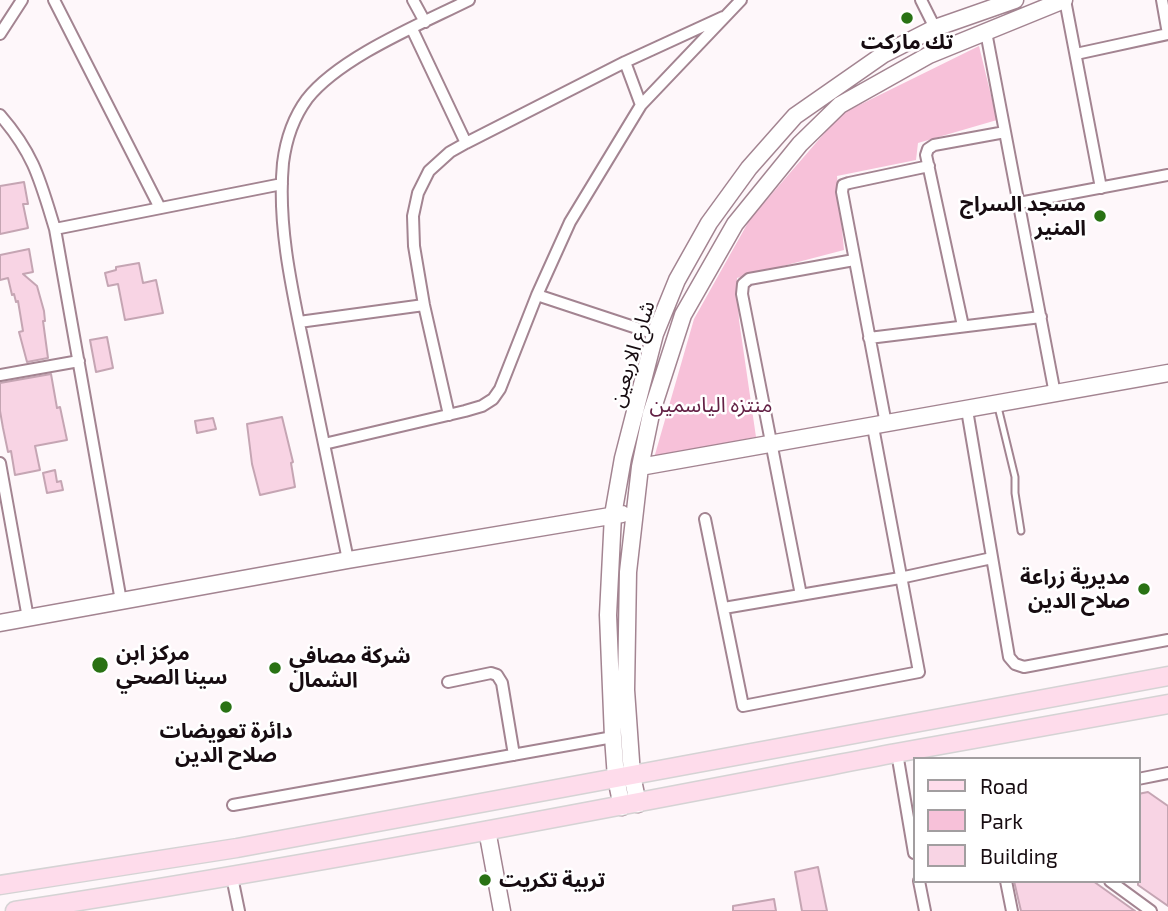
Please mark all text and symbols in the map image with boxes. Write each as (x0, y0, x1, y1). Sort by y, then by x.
marker: تك ماركت (899, 10, 915, 26)
place label: تك ماركت (861, 29, 953, 55)
place label: مسجد السراج المنير (960, 191, 1086, 241)
marker: مسجد السراج المنير (1092, 208, 1108, 224)
street label: شارع الاربعين (604, 298, 660, 410)
park label: منتزه الياسمين (650, 392, 772, 418)
place label: مديرية زراعة صلاح الدين (1020, 564, 1130, 614)
marker: مديرية زراعة صلاح الدين (1136, 581, 1152, 597)
place label: مركز ابن سينا الصحي (116, 640, 227, 690)
place label: شركة مصافي الشمال (289, 643, 411, 693)
marker: مركز ابن سينا الصحي (90, 655, 110, 675)
marker: شركة مصافي الشمال (267, 660, 283, 676)
marker: دائرة تعويضات صلاح الدين (218, 699, 234, 715)
place label: دائرة تعويضات صلاح الدين (159, 718, 293, 768)
legend (912, 757, 1140, 883)
text: Road (980, 773, 1028, 798)
text: Park (980, 808, 1023, 833)
text: Building (980, 843, 1058, 868)
place label: تربية تكريت (499, 867, 605, 893)
marker: تربية تكريت (477, 872, 493, 888)

